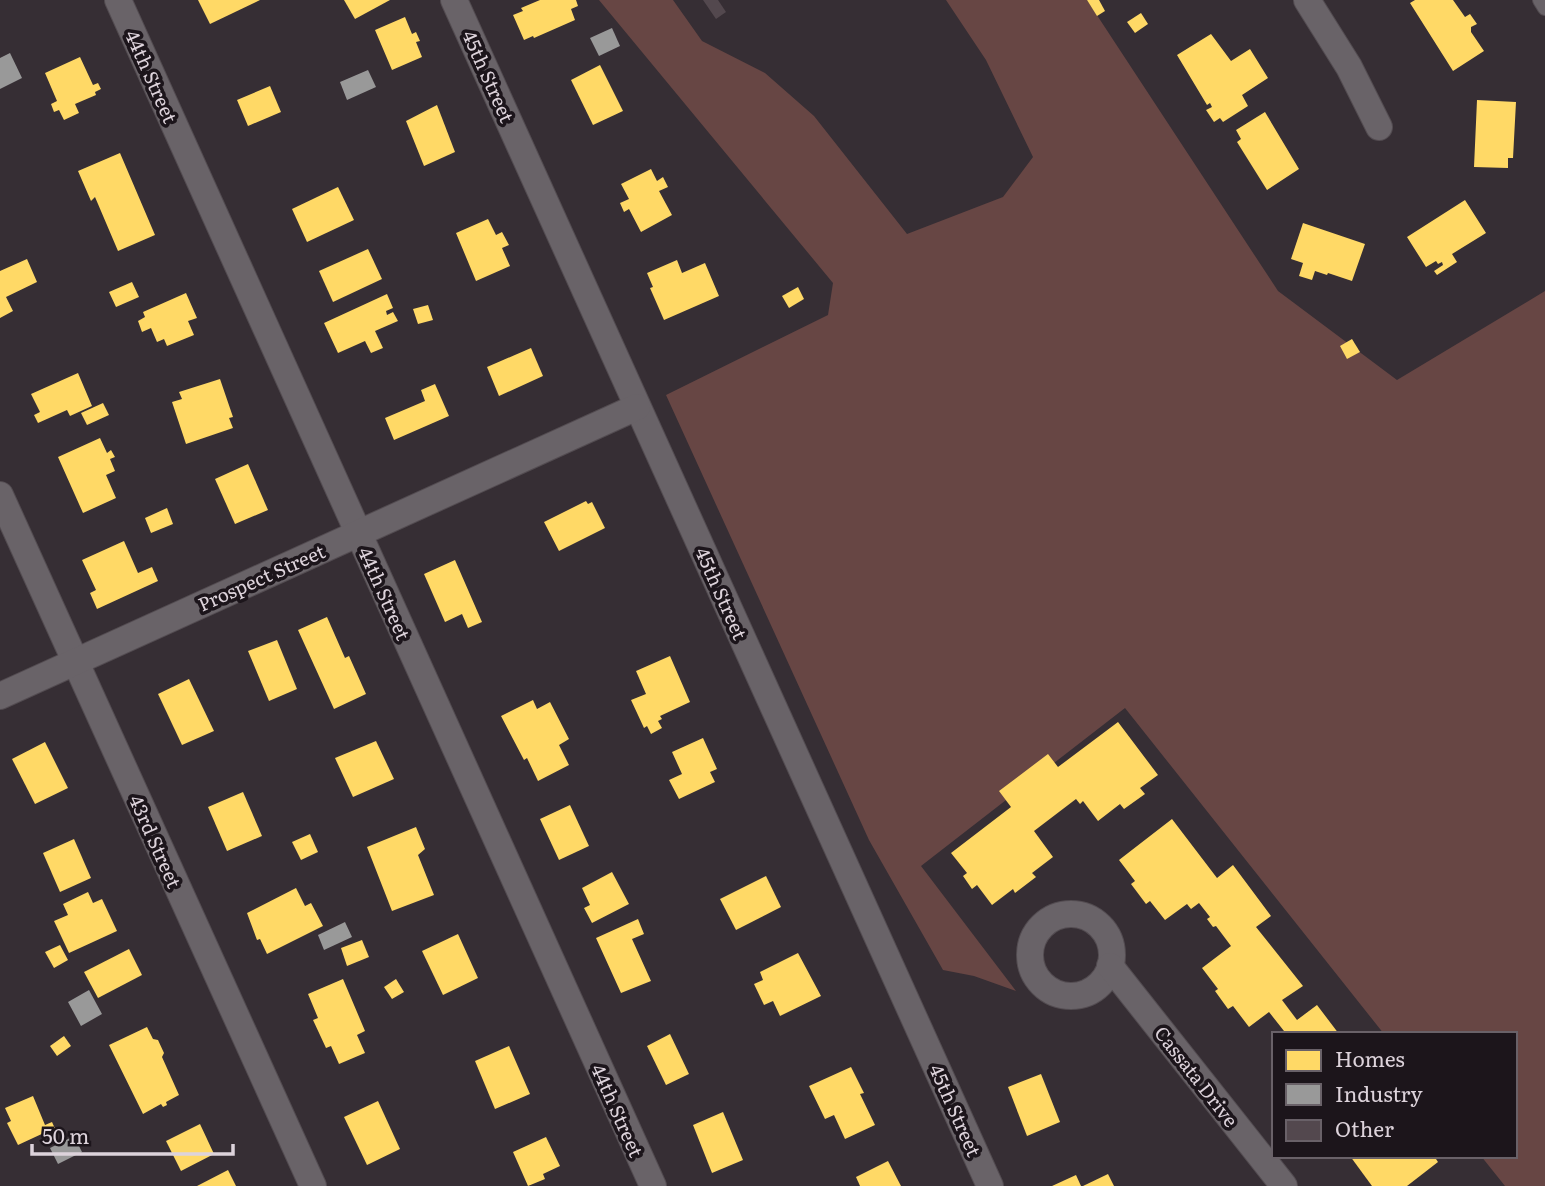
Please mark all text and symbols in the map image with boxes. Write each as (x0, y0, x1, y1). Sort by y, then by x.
street label: 44th Street (119, 25, 185, 127)
street label: 45th Street (456, 25, 522, 127)
street label: Prospect Street (193, 536, 329, 618)
street label: 44th Street (352, 542, 418, 644)
street label: 45th Street (689, 542, 755, 644)
street label: 43rd Street (123, 790, 189, 892)
street label: Cassata Drive (1149, 1020, 1245, 1133)
legend (1272, 1032, 1517, 1158)
text: Homes (1335, 1042, 1405, 1073)
street label: 44th Street (585, 1059, 651, 1161)
street label: 45th Street (923, 1059, 989, 1161)
text: Industry (1335, 1077, 1423, 1108)
scale bar (32, 1112, 233, 1156)
text: Other (1335, 1112, 1394, 1143)
text: 50 m (42, 1119, 89, 1150)

